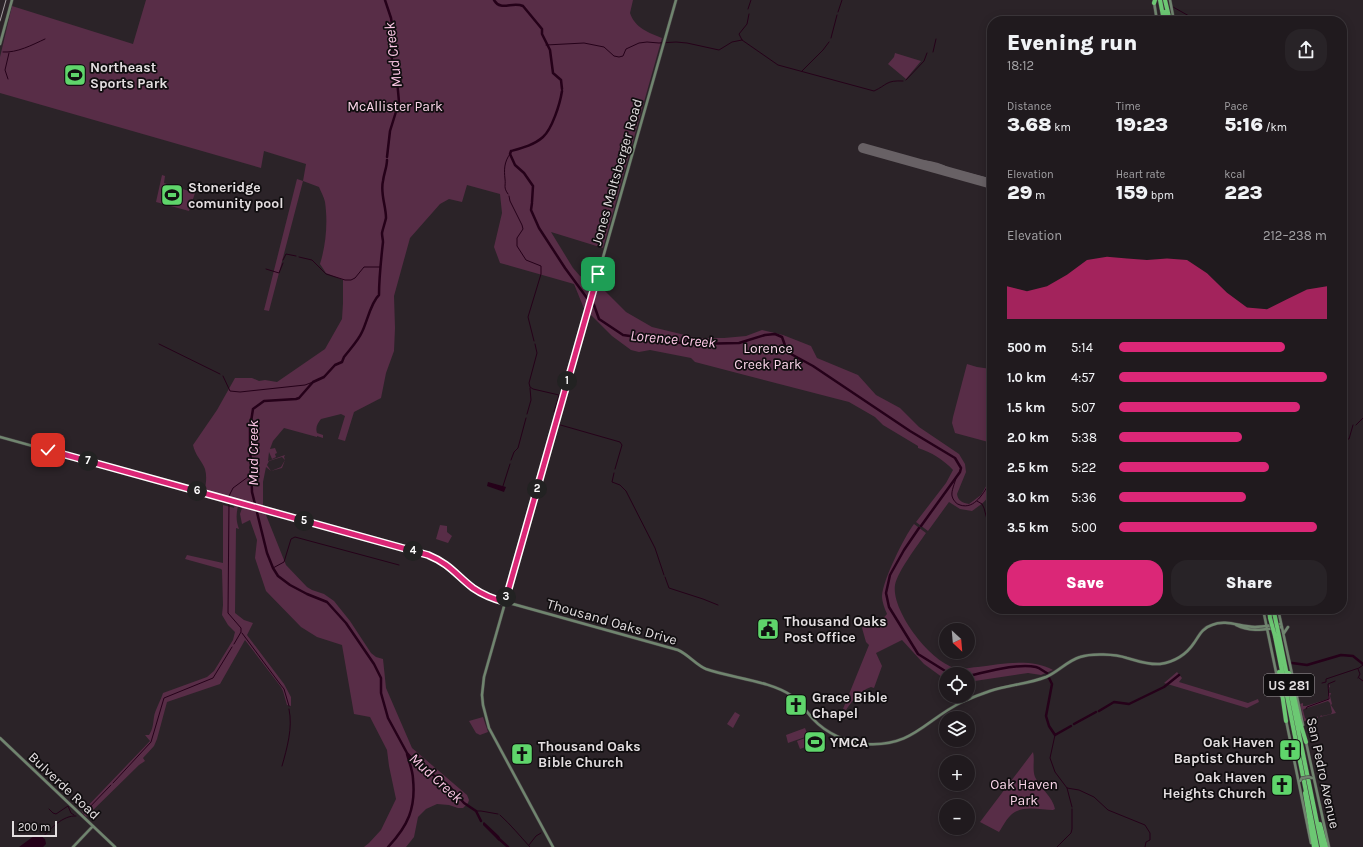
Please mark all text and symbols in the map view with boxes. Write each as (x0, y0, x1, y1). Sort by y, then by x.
water label: Mud Creek (380, 21, 406, 89)
button: share (1285, 29, 1327, 71)
text: Evening run (1007, 30, 1137, 56)
text: 18:12 (1007, 58, 1034, 73)
place label: Northeast Sports Park (90, 59, 168, 92)
sports icon: Northeast Sports Park (62, 62, 88, 88)
street label: Jones Maltsberger Road (588, 97, 646, 247)
park label: McAllister Park (347, 98, 443, 115)
text: Distance (1007, 100, 1051, 113)
text: Time (1116, 100, 1140, 113)
text: Pace (1224, 100, 1248, 113)
text: 3.68 (1007, 113, 1052, 136)
text: 19:23 (1116, 113, 1168, 136)
text: 5:16 (1224, 113, 1263, 136)
text: km (1052, 121, 1071, 134)
text: /km (1263, 121, 1287, 134)
text: Elevation (1007, 168, 1054, 181)
text: Heart rate (1116, 168, 1165, 181)
text: kcal (1224, 168, 1245, 181)
place label: Stoneridge comunity pool (188, 179, 283, 212)
text: 29 (1007, 181, 1032, 204)
text: 159 (1116, 181, 1148, 204)
text: 223 (1224, 181, 1263, 204)
sports icon: Stoneridge comunity pool (159, 182, 185, 208)
text: m (1032, 189, 1045, 202)
text: bpm (1148, 189, 1174, 202)
text: Elevation (1007, 228, 1062, 243)
text: 212–238 m (1263, 228, 1327, 243)
pin (581, 257, 615, 291)
icon: arrive (587, 263, 609, 285)
water label: Lorence Creek (629, 326, 717, 352)
park label: Lorence Creek Park (734, 340, 802, 373)
text: 500 m (1007, 340, 1047, 355)
text: 5:14 (1071, 340, 1093, 355)
text: 1.0 km (1007, 370, 1046, 385)
text: 4:57 (1071, 370, 1095, 385)
pin: 1 (557, 371, 577, 391)
text: 1 (565, 374, 569, 387)
text: 1.5 km (1007, 400, 1045, 415)
text: 5:07 (1071, 400, 1095, 415)
water label: Mud Creek (244, 420, 262, 486)
text: 2.0 km (1007, 430, 1049, 445)
text: 5:38 (1071, 430, 1097, 445)
pin (31, 433, 65, 467)
icon: check (37, 439, 59, 461)
pin: 7 (78, 451, 98, 471)
text: 7 (85, 454, 91, 467)
text: 2.5 km (1007, 460, 1049, 475)
text: 5:22 (1071, 460, 1096, 475)
pin: 2 (527, 479, 547, 499)
pin: 6 (187, 481, 207, 501)
text: 2 (534, 482, 540, 495)
text: 6 (194, 484, 200, 497)
text: 3.0 km (1007, 490, 1049, 505)
text: 5:36 (1071, 490, 1096, 505)
pin: 5 (294, 511, 314, 531)
text: 5 (301, 514, 307, 527)
text: 3.5 km (1007, 520, 1049, 535)
text: 5:00 (1071, 520, 1097, 535)
pin: 4 (403, 541, 423, 561)
text: 4 (410, 544, 416, 557)
button: Save (1007, 560, 1163, 606)
button: Share (1171, 560, 1327, 606)
pin: 3 (496, 587, 516, 607)
text: 3 (503, 590, 509, 603)
street label: Thousand Oaks Drive (545, 595, 679, 649)
place label: Thousand Oaks Post Office (784, 613, 887, 646)
public building icon: Thousand Oaks Post Office (755, 616, 781, 642)
north arrow (939, 623, 975, 659)
map controls (939, 623, 975, 835)
button: locate (939, 667, 975, 703)
road number: US 281 (1264, 674, 1314, 696)
place label: Grace Bible Chapel (812, 689, 887, 722)
church icon: Grace Bible Chapel (783, 692, 809, 718)
button: layers (939, 711, 975, 747)
street label: San Pedro Avenue (1303, 716, 1343, 830)
sports icon: YMCA (802, 729, 828, 755)
place label: YMCA (830, 734, 868, 751)
place label: Oak Haven Baptist Church (1174, 734, 1274, 767)
church icon: Oak Haven Baptist Church (1277, 737, 1303, 763)
place label: Thousand Oaks Bible Church (538, 738, 641, 771)
church icon: Thousand Oaks Bible Church (509, 741, 535, 767)
street label: Bulverde Road (25, 749, 103, 823)
water label: Mud Creek (406, 749, 467, 807)
button: + (939, 755, 975, 791)
place label: Oak Haven Heights Church (1163, 769, 1266, 802)
church icon: Oak Haven Heights Church (1269, 772, 1295, 798)
park label: Oak Haven Park (990, 776, 1058, 809)
button: − (939, 799, 975, 835)
scale bar (12, 819, 57, 838)
text: 200 m (18, 821, 50, 834)

